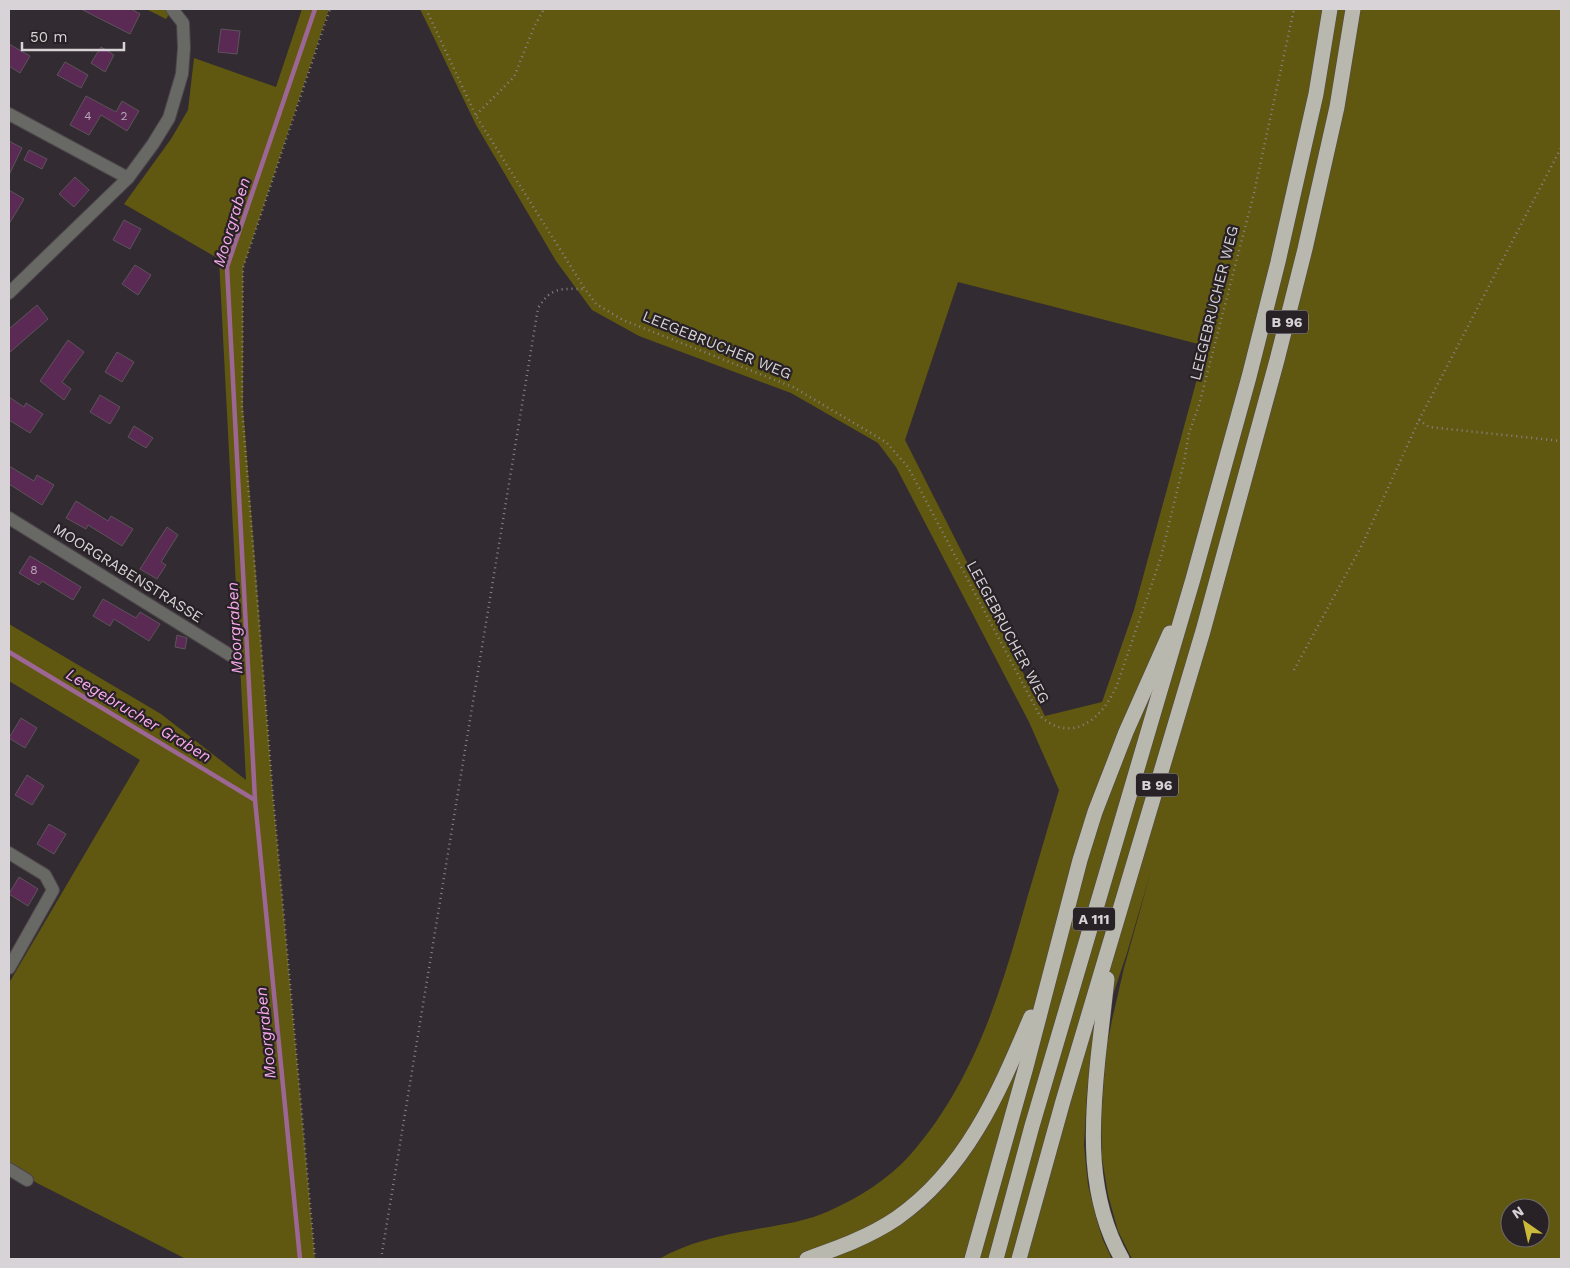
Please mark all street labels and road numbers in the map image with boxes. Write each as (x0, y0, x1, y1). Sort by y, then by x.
street label: LEEGEBRUCHER WEG (1186, 224, 1242, 382)
street label: LEEGEBRUCHER WEG (640, 307, 794, 383)
road number: B 96 (1266, 311, 1308, 334)
street label: MOORGRABENSTRASSE (50, 520, 206, 626)
street label: LEEGEBRUCHER WEG (963, 558, 1053, 706)
road number: B 96 (1136, 774, 1178, 796)
road number: A 111 (1073, 908, 1115, 931)

